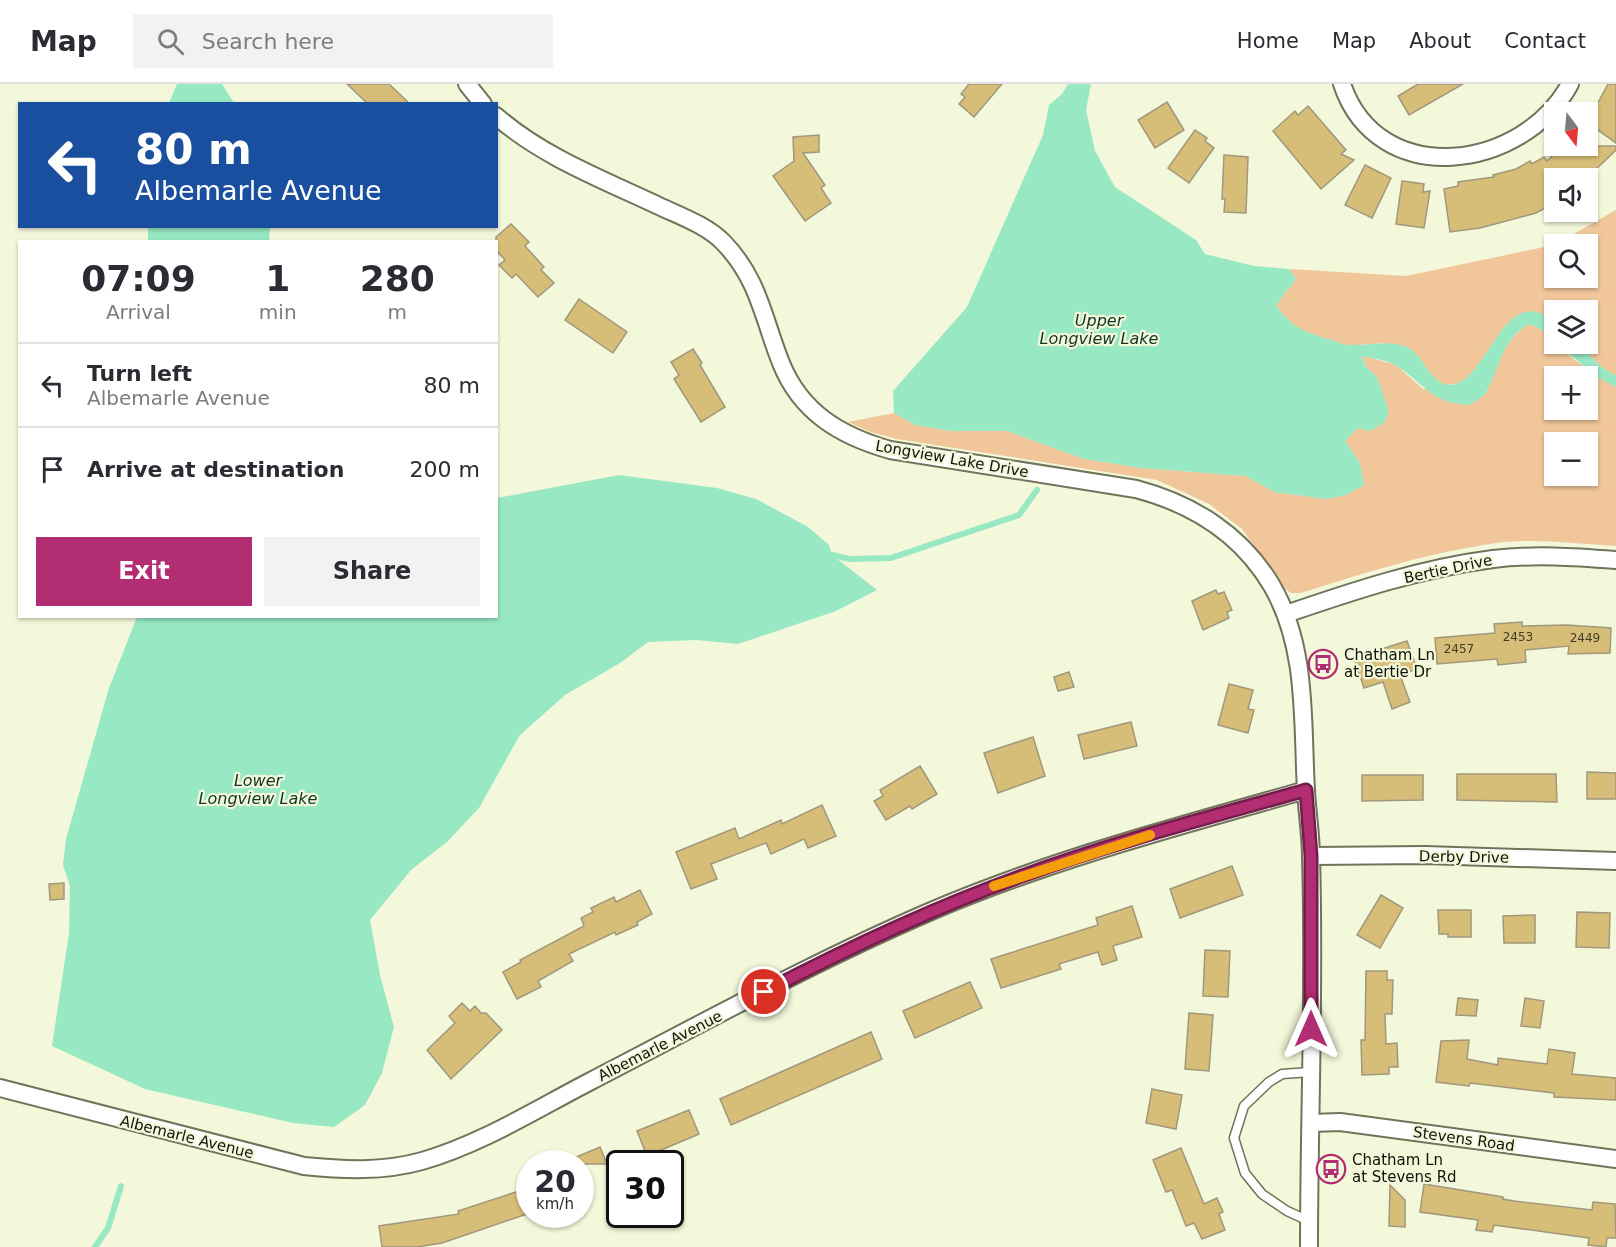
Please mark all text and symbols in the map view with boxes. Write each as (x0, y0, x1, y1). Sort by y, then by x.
search box (133, 14, 553, 68)
text: Map (30, 25, 97, 58)
icon: search (154, 25, 187, 58)
text: Search here (202, 29, 334, 54)
text: Home (1237, 29, 1299, 53)
text: Map (1332, 29, 1376, 53)
text: About (1409, 29, 1471, 53)
text: Contact (1504, 29, 1586, 53)
north arrow (1544, 102, 1598, 156)
map controls (1544, 102, 1598, 486)
text: 80 m (135, 125, 252, 174)
icon: left (36, 126, 114, 204)
button: sound (1544, 168, 1598, 222)
text: Albemarle Avenue (135, 175, 382, 206)
button: search (1544, 234, 1598, 288)
text: 07:09 (81, 258, 196, 299)
text: 1 (265, 258, 290, 299)
text: 280 (360, 258, 435, 299)
text: Arrival (106, 300, 171, 324)
text: min (259, 300, 297, 324)
text: m (388, 300, 407, 324)
button: layers (1544, 300, 1598, 354)
water label: Upper Longview Lake (1040, 311, 1159, 348)
text: Turn left (87, 361, 192, 386)
button: + (1544, 366, 1598, 420)
icon: left (36, 369, 69, 402)
text: 80 m (424, 373, 480, 398)
text: Albemarle Avenue (87, 386, 270, 410)
button: − (1544, 432, 1598, 486)
street label: Longview Lake Drive (874, 437, 1030, 481)
icon: arrive (36, 453, 69, 486)
text: Arrive at destination (87, 457, 344, 482)
text: 200 m (410, 457, 480, 482)
button: Exit (36, 537, 252, 606)
button: Share (264, 537, 480, 606)
street label: Bertie Drive (1402, 551, 1494, 587)
house number: 2453 (1503, 630, 1533, 644)
house number: 2449 (1570, 631, 1600, 645)
house number: 2457 (1444, 642, 1474, 656)
place label: Chatham Ln at Bertie Dr (1344, 646, 1435, 681)
bus stop icon: Chatham Ln at Bertie Dr (1307, 648, 1339, 680)
water label: Lower Longview Lake (199, 771, 318, 808)
street label: Derby Drive (1419, 847, 1509, 867)
pin (738, 966, 789, 1017)
icon: arrive (747, 975, 780, 1008)
position arrow (1279, 997, 1343, 1061)
street label: Albemarle Avenue (595, 1007, 725, 1085)
street label: Albemarle Avenue (118, 1112, 256, 1162)
street label: Stevens Road (1412, 1123, 1516, 1155)
speed limit sign: 30 (606, 1150, 684, 1228)
place label: Chatham Ln at Stevens Rd (1352, 1151, 1457, 1186)
bus stop icon: Chatham Ln at Stevens Rd (1315, 1153, 1347, 1185)
text: 20 (534, 1164, 576, 1199)
text: km/h (536, 1195, 574, 1213)

